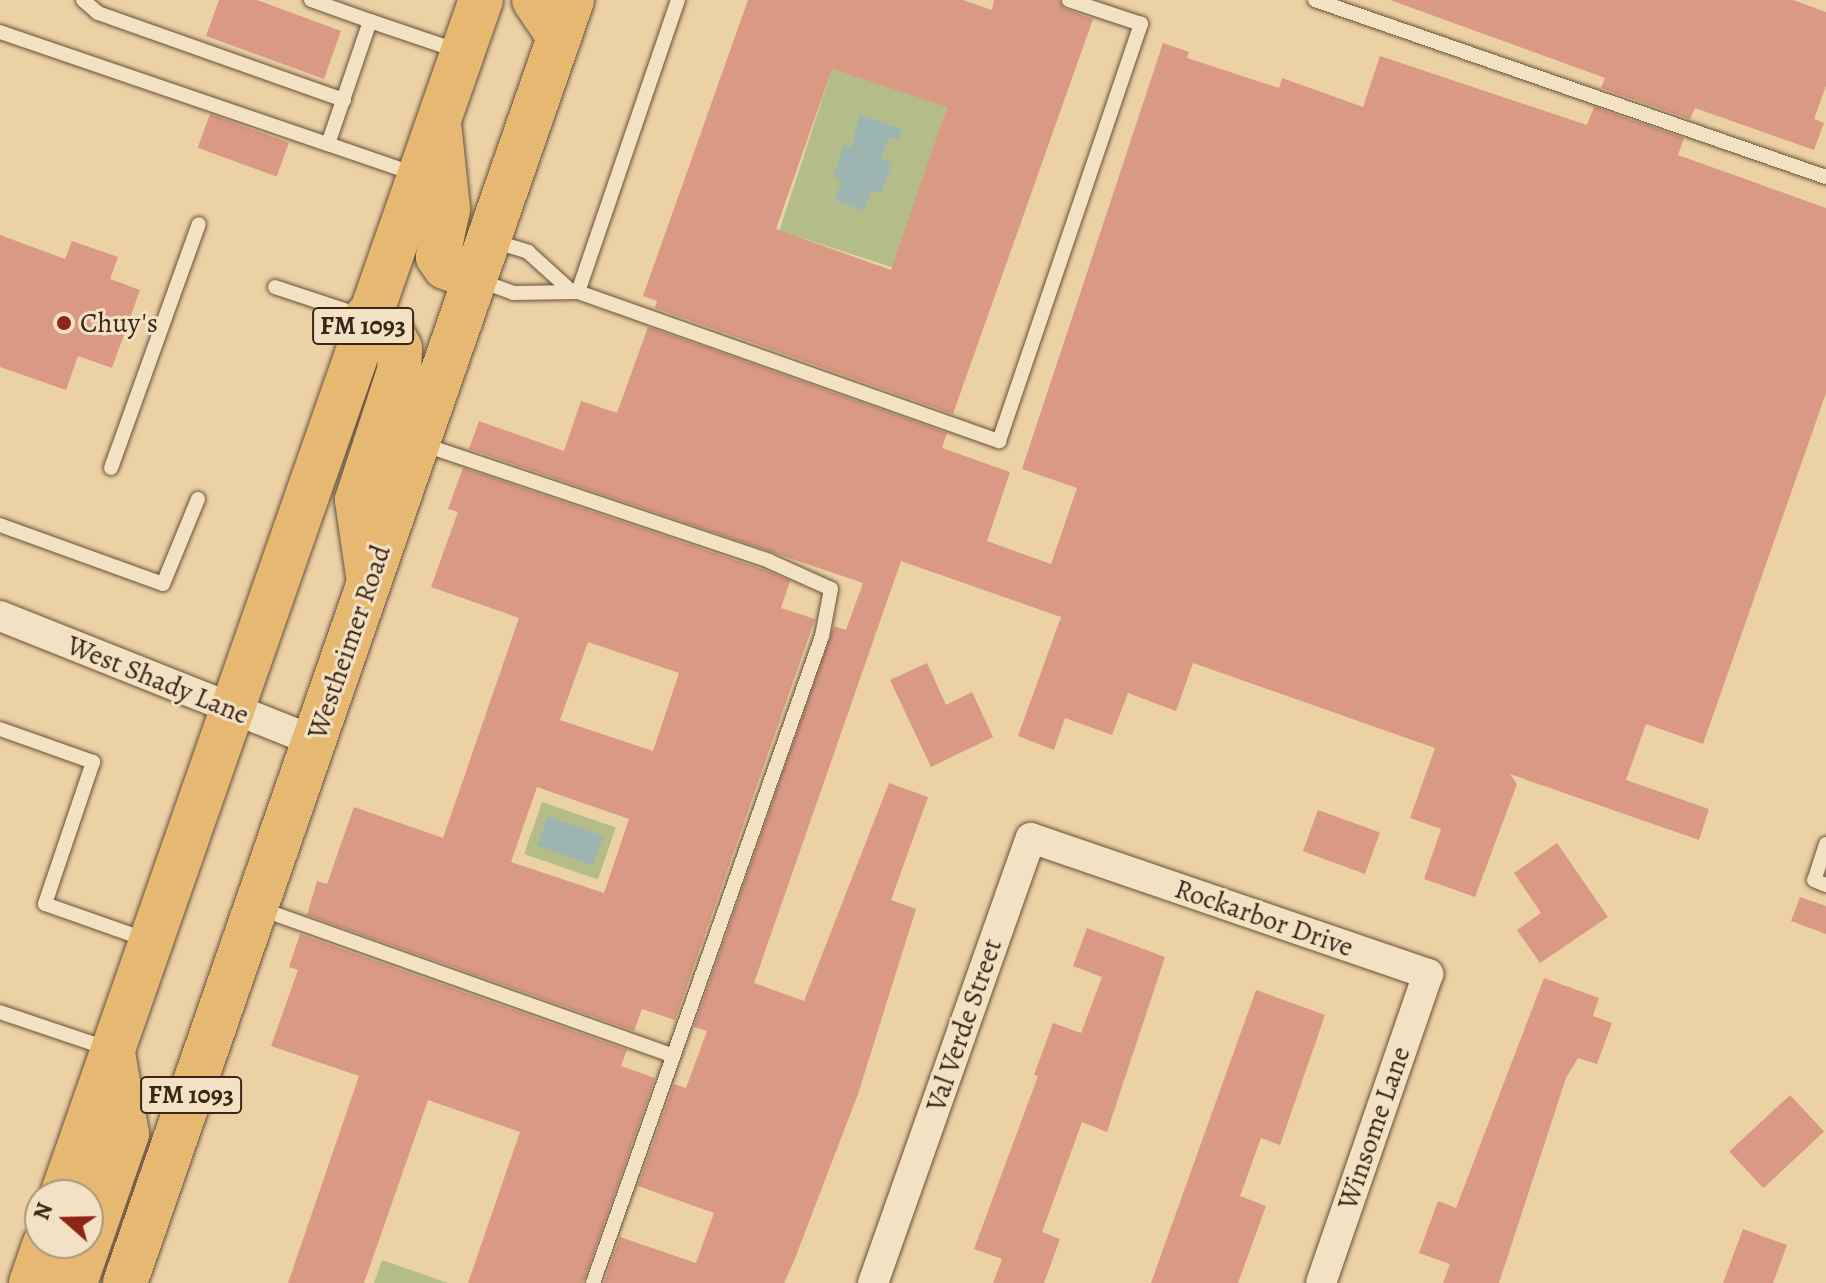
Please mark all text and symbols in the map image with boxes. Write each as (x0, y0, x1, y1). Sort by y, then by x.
road number: FM 1093 (311, 304, 415, 348)
place label: Chuy's (80, 306, 158, 340)
marker: Chuy's (55, 314, 73, 332)
street label: Westheimer Road (300, 541, 398, 743)
street label: West Shady Lane (62, 628, 254, 732)
street label: Rockarbor Drive (1170, 872, 1358, 964)
street label: Val Verde Street (919, 934, 1009, 1116)
street label: Winsome Lane (1330, 1042, 1418, 1214)
road number: FM 1093 (139, 1073, 243, 1117)
north arrow (24, 1179, 104, 1259)
text: N (26, 1199, 60, 1224)

